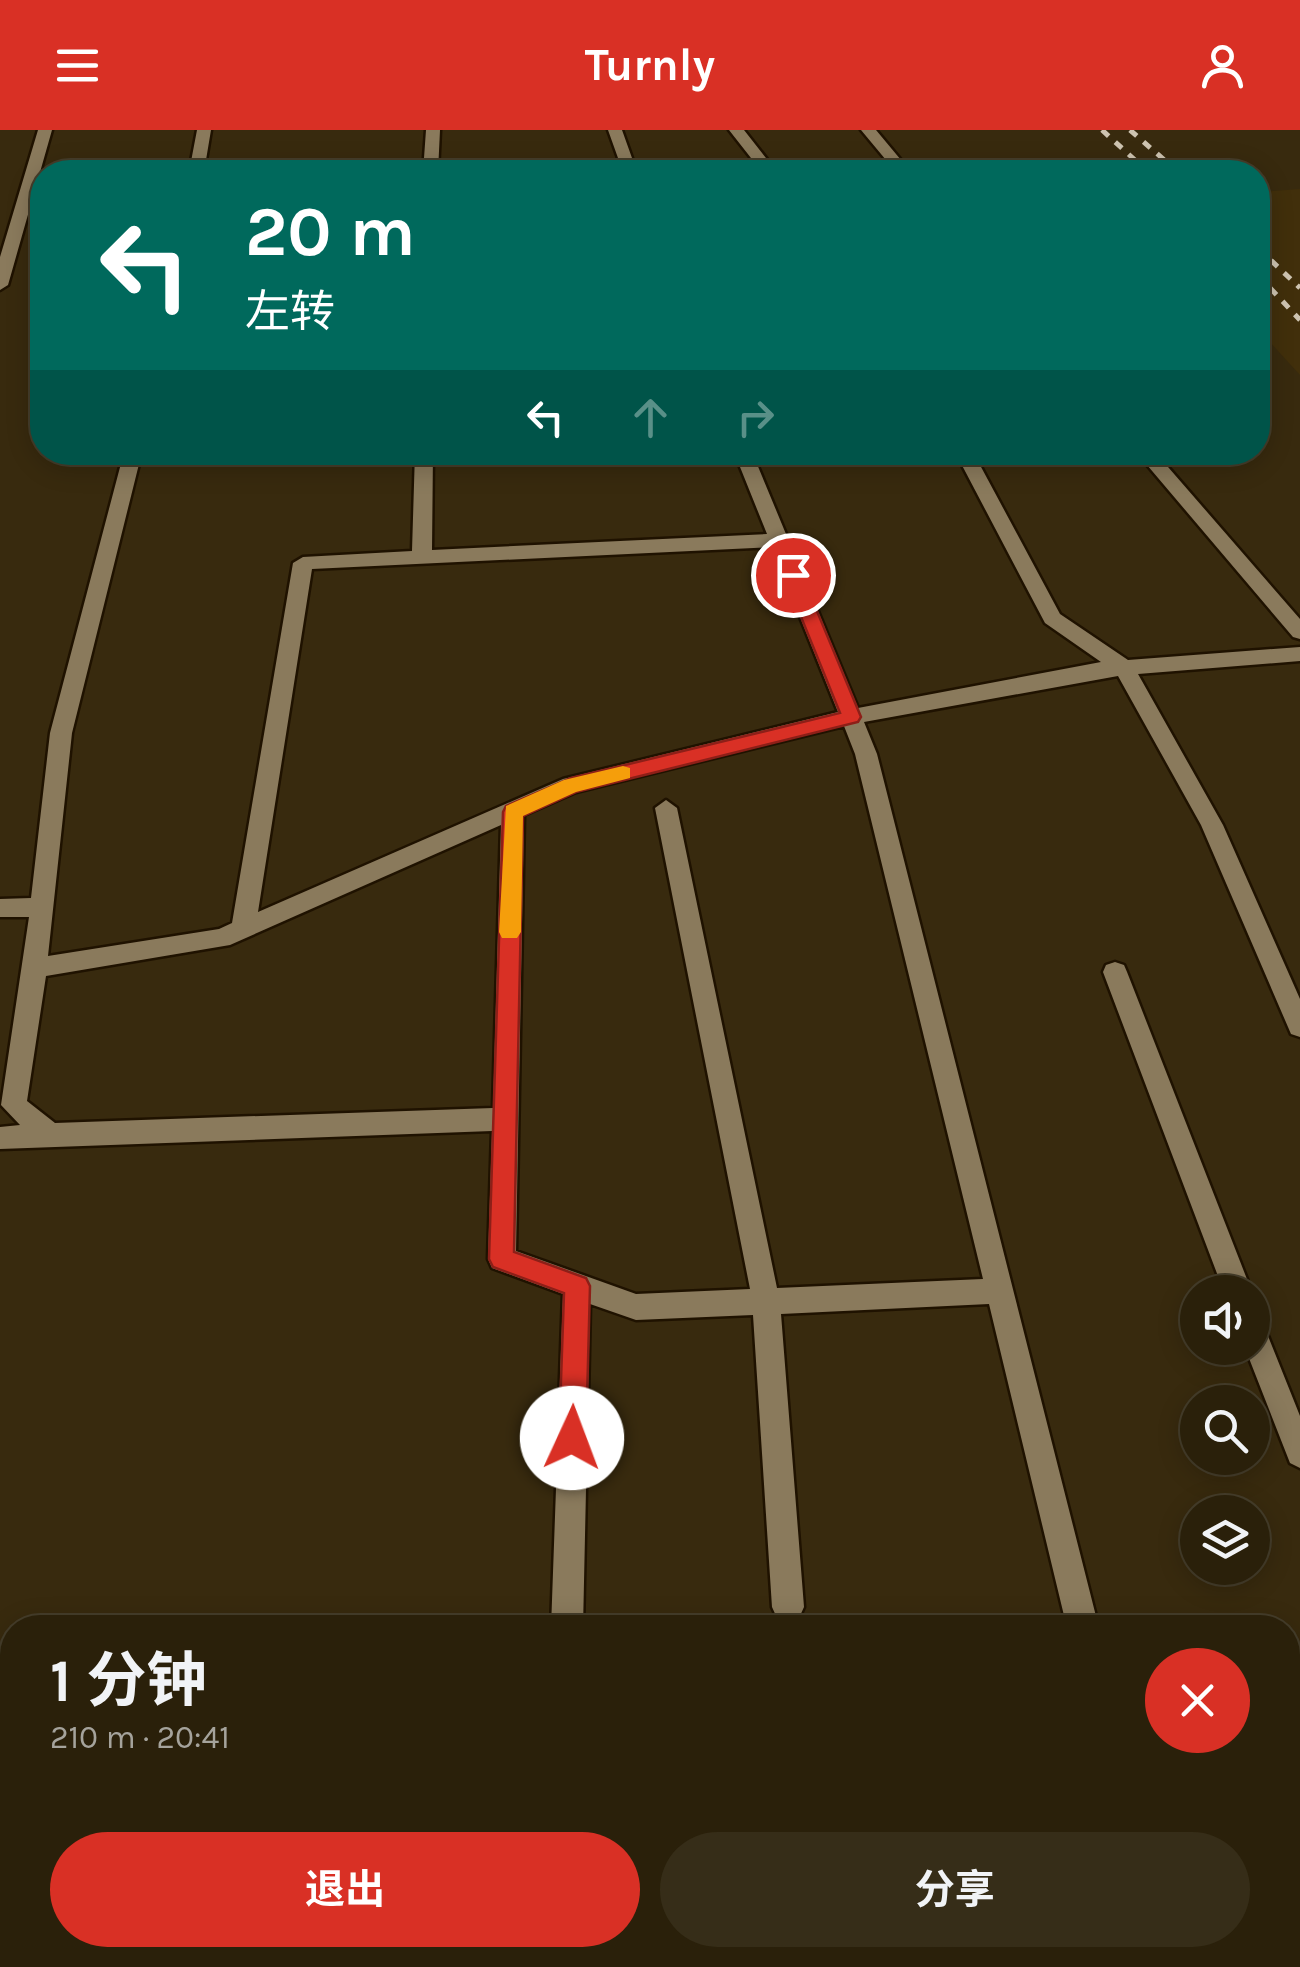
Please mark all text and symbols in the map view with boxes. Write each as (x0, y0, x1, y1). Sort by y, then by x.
icon: menu (50, 38, 105, 93)
icon: person (1195, 38, 1250, 93)
text: Turnly (585, 39, 715, 91)
text: 20 m (245, 191, 416, 273)
icon: left (80, 200, 210, 330)
text: 左转 (245, 286, 335, 338)
icon: left (518, 390, 573, 445)
icon: ahead (623, 390, 678, 445)
icon: right (728, 390, 783, 445)
pin (751, 533, 836, 618)
icon: arrive (766, 548, 821, 603)
map controls (1180, 1275, 1270, 1585)
button: sound (1180, 1275, 1270, 1365)
button: search (1180, 1385, 1270, 1475)
position arrow (520, 1386, 624, 1490)
button: layers (1180, 1495, 1270, 1585)
text: 1 分钟 (50, 1646, 207, 1716)
button: close (1145, 1648, 1250, 1753)
text: 210 m · 20:41 (50, 1719, 230, 1756)
button: 退出 (50, 1832, 640, 1947)
button: 分享 (660, 1832, 1250, 1947)

